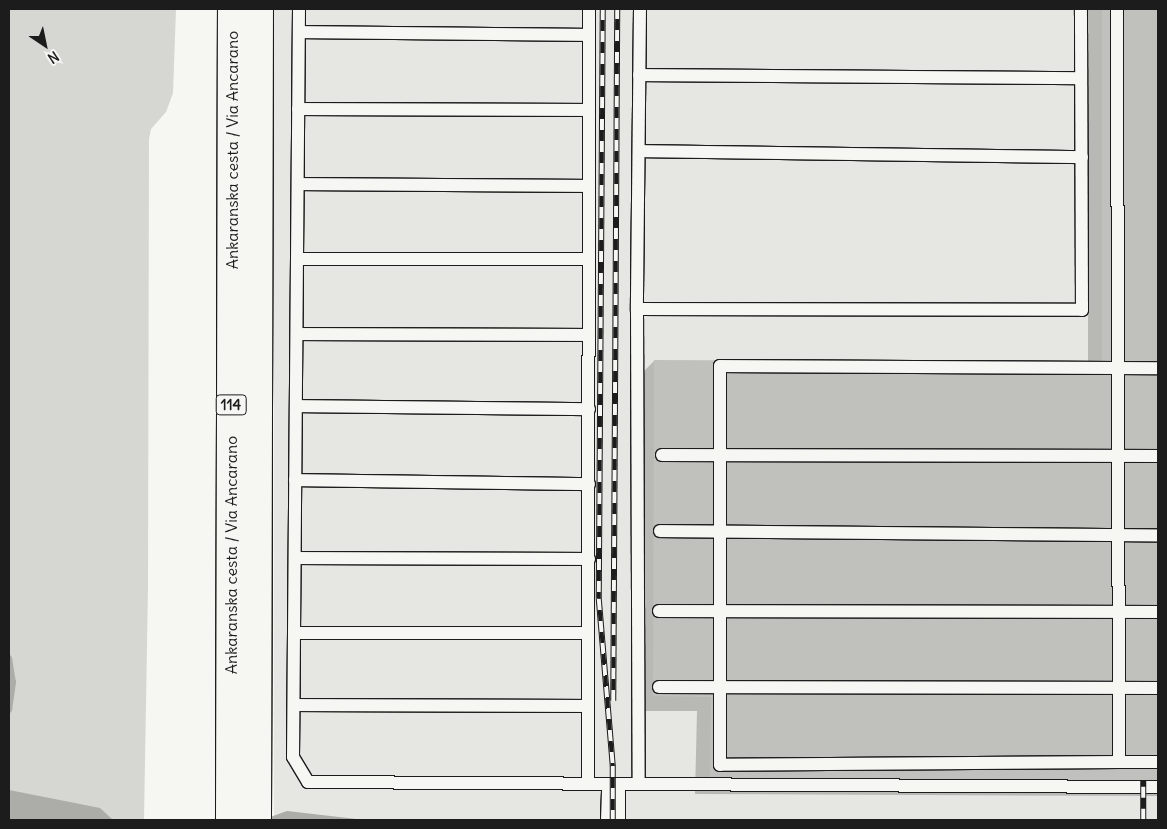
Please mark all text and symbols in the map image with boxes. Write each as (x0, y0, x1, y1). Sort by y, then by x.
north arrow (20, 20, 70, 70)
street label: Ankaranska cesta / Via Ancarano (222, 31, 242, 269)
text: N (44, 47, 62, 68)
road number: 114 (215, 392, 247, 418)
street label: Ankaranska cesta / Via Ancarano (221, 436, 241, 674)

